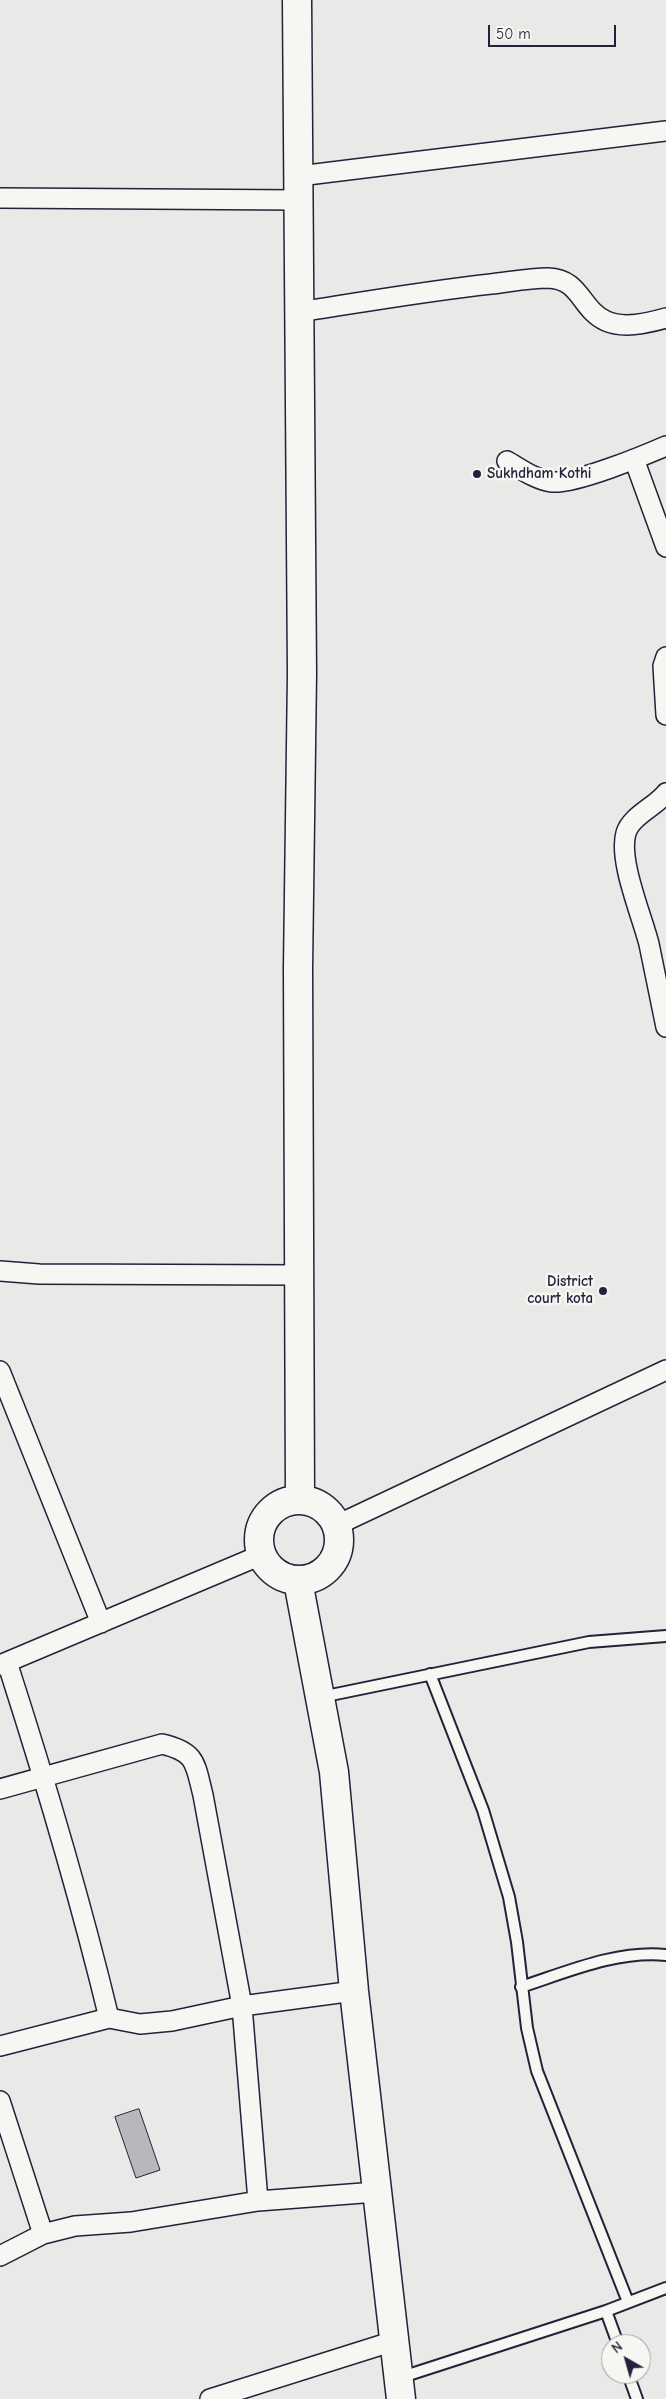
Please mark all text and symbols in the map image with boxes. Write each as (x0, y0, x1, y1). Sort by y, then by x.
scale bar (491, 15, 618, 47)
text: 50 m (496, 25, 531, 43)
place label: Sukhdham Kothi (487, 465, 591, 483)
marker: Sukhdham Kothi (471, 468, 483, 480)
place label: District court kota (527, 1273, 593, 1308)
marker: District court kota (597, 1285, 609, 1297)
north arrow (601, 2334, 651, 2384)
text: N (608, 2338, 626, 2357)

